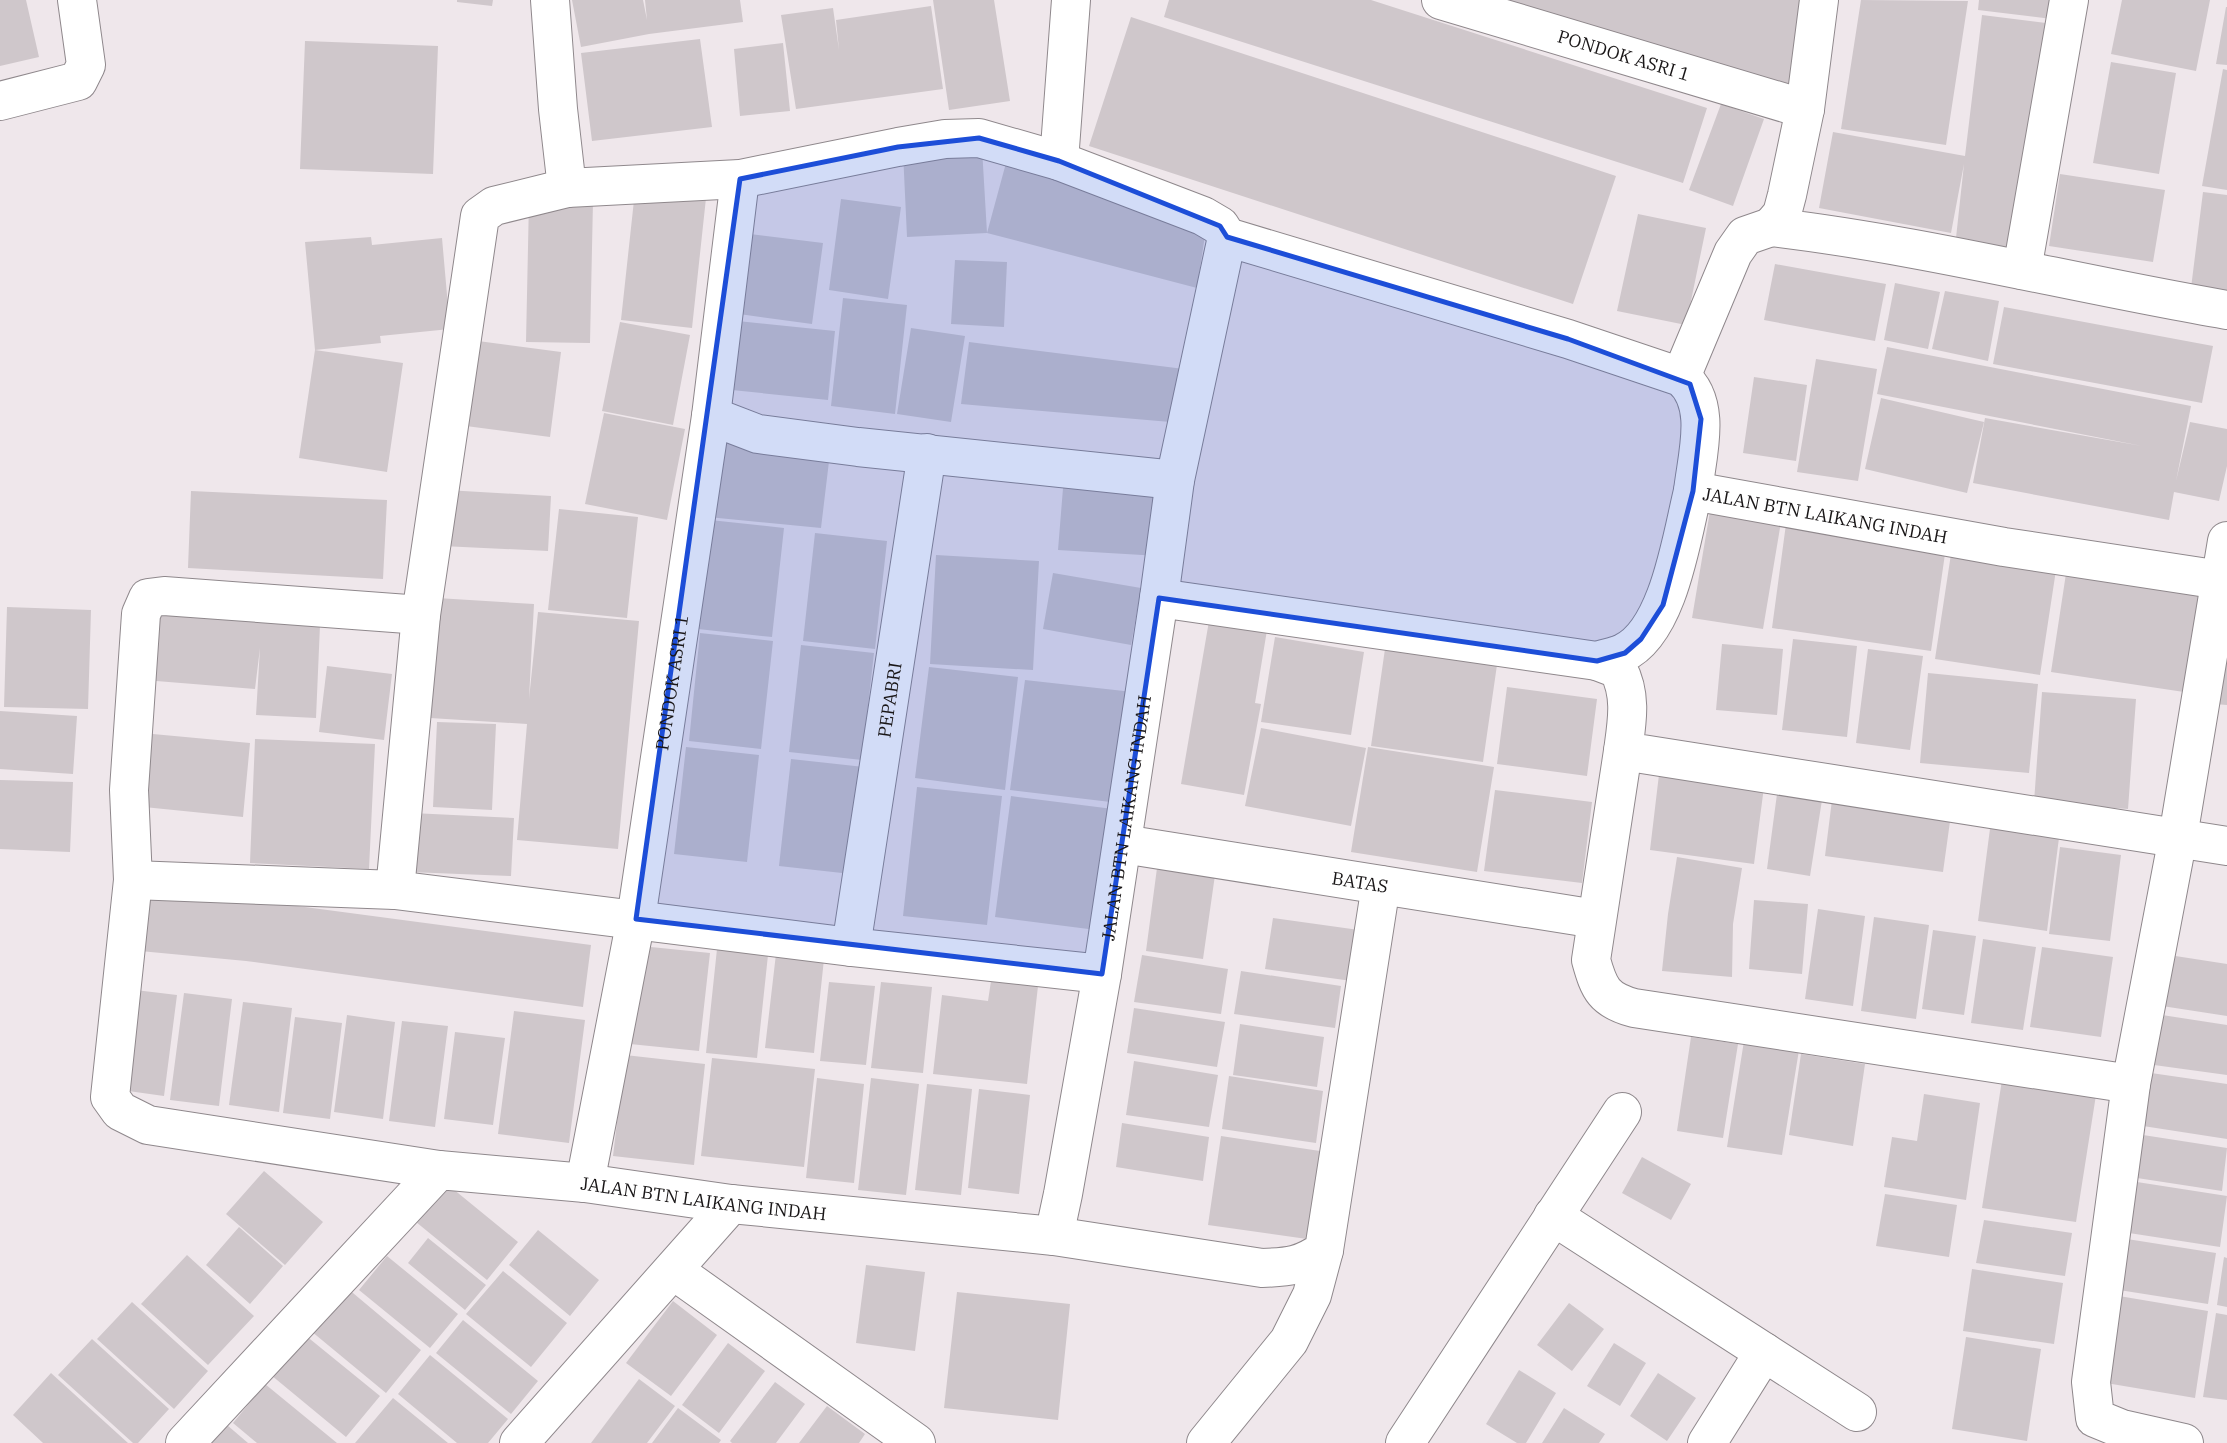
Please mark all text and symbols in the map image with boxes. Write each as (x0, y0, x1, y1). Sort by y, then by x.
street label: PONDOK ASRI 1 (1555, 24, 1693, 85)
street label: JALAN BTN LAIKANG INDAH (1701, 482, 1949, 548)
street label: PONDOK ASRI 1 (650, 613, 693, 752)
street label: PEPABRI (872, 661, 906, 739)
street label: JALAN BTN LAIKANG INDAH (1096, 693, 1156, 942)
street label: BATAS (1330, 866, 1390, 897)
street label: JALAN BTN LAIKANG INDAH (580, 1171, 828, 1225)

